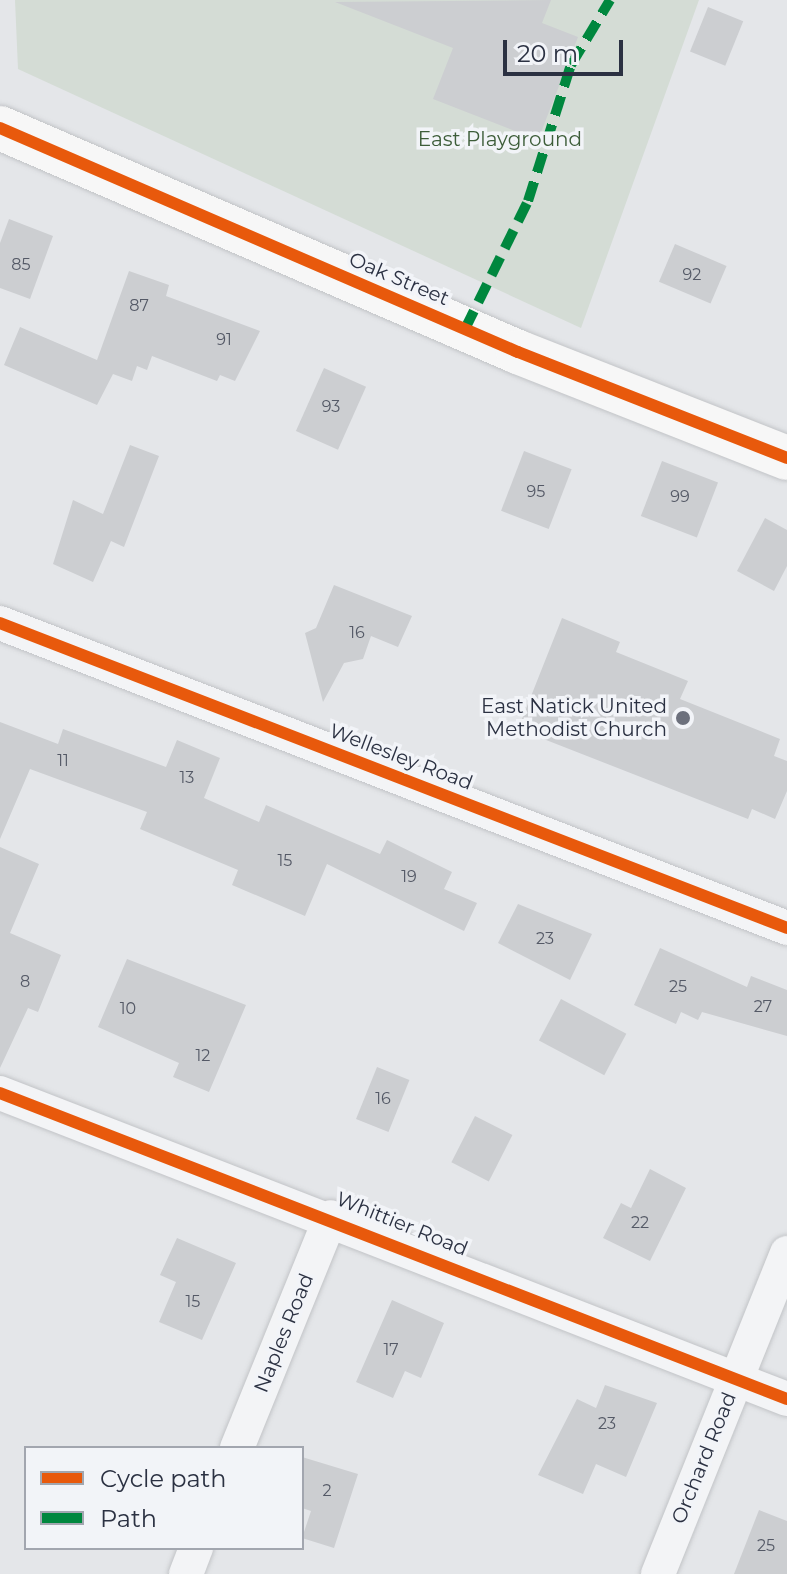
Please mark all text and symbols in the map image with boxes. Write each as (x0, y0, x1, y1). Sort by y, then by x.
scale bar (507, 24, 627, 74)
text: 20 m (517, 39, 578, 68)
park label: East Playground (418, 127, 582, 151)
street label: Oak Street (345, 247, 453, 311)
house number: 85 (11, 255, 31, 275)
house number: 92 (683, 265, 701, 285)
house number: 87 (129, 296, 149, 316)
house number: 91 (216, 330, 232, 350)
house number: 93 (322, 397, 340, 417)
house number: 95 (527, 482, 545, 502)
house number: 99 (670, 487, 690, 507)
house number: 16 (349, 623, 365, 643)
place label: East Natick United Methodist Church (481, 694, 667, 741)
marker: East Natick United Methodist Church (674, 709, 692, 727)
street label: Wellesley Road (326, 719, 476, 795)
house number: 11 (57, 751, 69, 771)
house number: 13 (180, 768, 194, 788)
house number: 15 (278, 851, 292, 871)
house number: 19 (401, 867, 417, 887)
house number: 23 (536, 929, 554, 949)
house number: 8 (20, 972, 30, 992)
house number: 25 (669, 977, 687, 997)
house number: 27 (754, 997, 772, 1017)
house number: 10 (120, 999, 136, 1019)
house number: 12 (196, 1046, 210, 1066)
house number: 16 (375, 1089, 391, 1109)
street label: Whittier Road (333, 1187, 471, 1261)
house number: 22 (631, 1213, 649, 1233)
street label: Naples Road (249, 1270, 319, 1396)
house number: 15 (186, 1292, 200, 1312)
house number: 17 (383, 1340, 399, 1360)
street label: Orchard Road (667, 1389, 741, 1527)
house number: 23 (598, 1414, 616, 1434)
legend (24, 1446, 304, 1550)
text: Cycle path (100, 1464, 227, 1493)
house number: 2 (322, 1481, 332, 1501)
text: Path (100, 1504, 157, 1533)
house number: 25 (757, 1536, 775, 1556)

